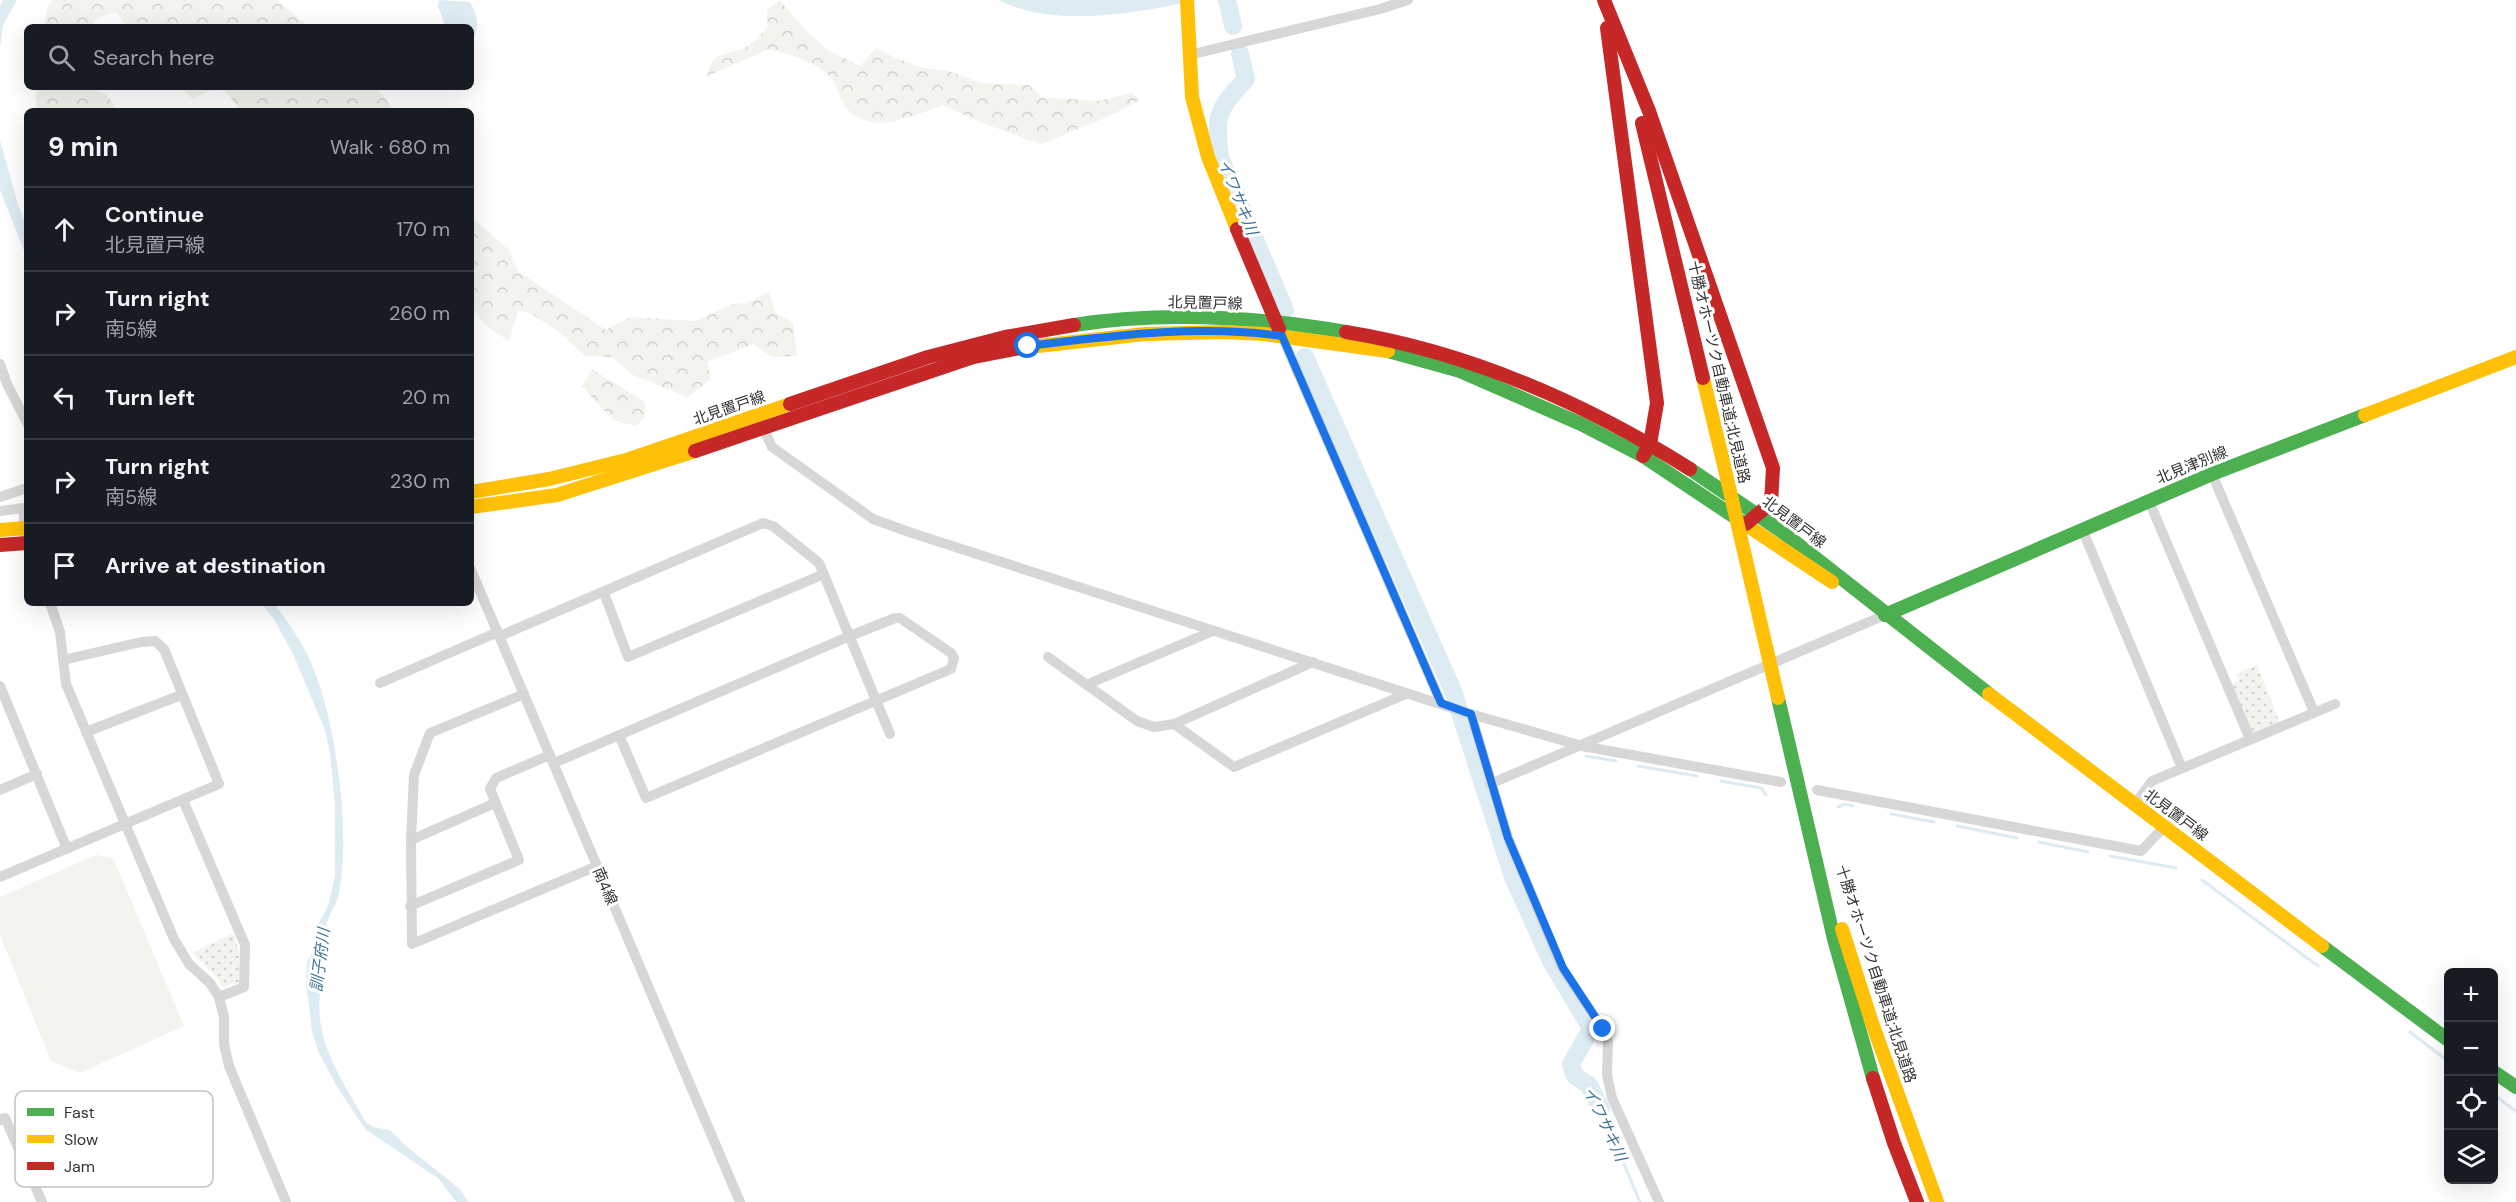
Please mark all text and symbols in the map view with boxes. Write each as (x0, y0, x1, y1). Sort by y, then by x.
search box (24, 24, 474, 90)
icon: search (45, 41, 78, 74)
text: Search here (93, 43, 214, 72)
text: 9 min (48, 130, 118, 164)
text: Walk · 680 m (330, 134, 450, 160)
water label: イワサキ川 (1213, 156, 1263, 240)
text: Continue (105, 200, 204, 229)
icon: ahead (48, 213, 81, 246)
text: 170 m (397, 216, 450, 242)
text: 北見置戸線 (105, 232, 205, 258)
street label: 十勝オホーツク自動車道;北見道路 (1684, 259, 1754, 485)
text: Turn right (105, 284, 210, 313)
street label: 北見置戸線 (1167, 292, 1243, 314)
icon: right (48, 297, 81, 330)
text: 260 m (389, 300, 450, 326)
text: 南5線 (105, 316, 157, 342)
route start (1014, 332, 1040, 358)
icon: left (48, 381, 81, 414)
text: Turn left (105, 383, 195, 412)
text: 20 m (402, 384, 450, 410)
street label: 北見置戸線 (690, 386, 768, 430)
street label: 北見津別線 (2153, 442, 2231, 488)
text: Turn right (105, 452, 210, 481)
icon: right (48, 465, 81, 498)
text: 230 m (390, 468, 450, 494)
text: 南5線 (105, 484, 157, 510)
street label: 北見置戸線 (1758, 491, 1830, 553)
icon: arrive (48, 549, 81, 582)
text: Arrive at destination (105, 551, 326, 580)
street label: 北見置戸線 (2140, 784, 2212, 846)
street label: 十勝オホーツク自動車道;北見道路 (1831, 862, 1921, 1086)
street label: 南4線 (588, 864, 622, 908)
water label: 訓子府川 (306, 925, 335, 993)
map controls (2444, 968, 2498, 1184)
button: + (2444, 968, 2498, 1022)
route end (1589, 1015, 1615, 1041)
button: − (2444, 1022, 2498, 1076)
button: locate (2444, 1076, 2498, 1130)
water label: イワサキ川 (1579, 1083, 1632, 1166)
legend (15, 1091, 213, 1187)
text: Fast (64, 1102, 95, 1123)
text: Slow (64, 1129, 98, 1150)
button: layers (2444, 1130, 2498, 1184)
text: Jam (64, 1156, 95, 1177)

